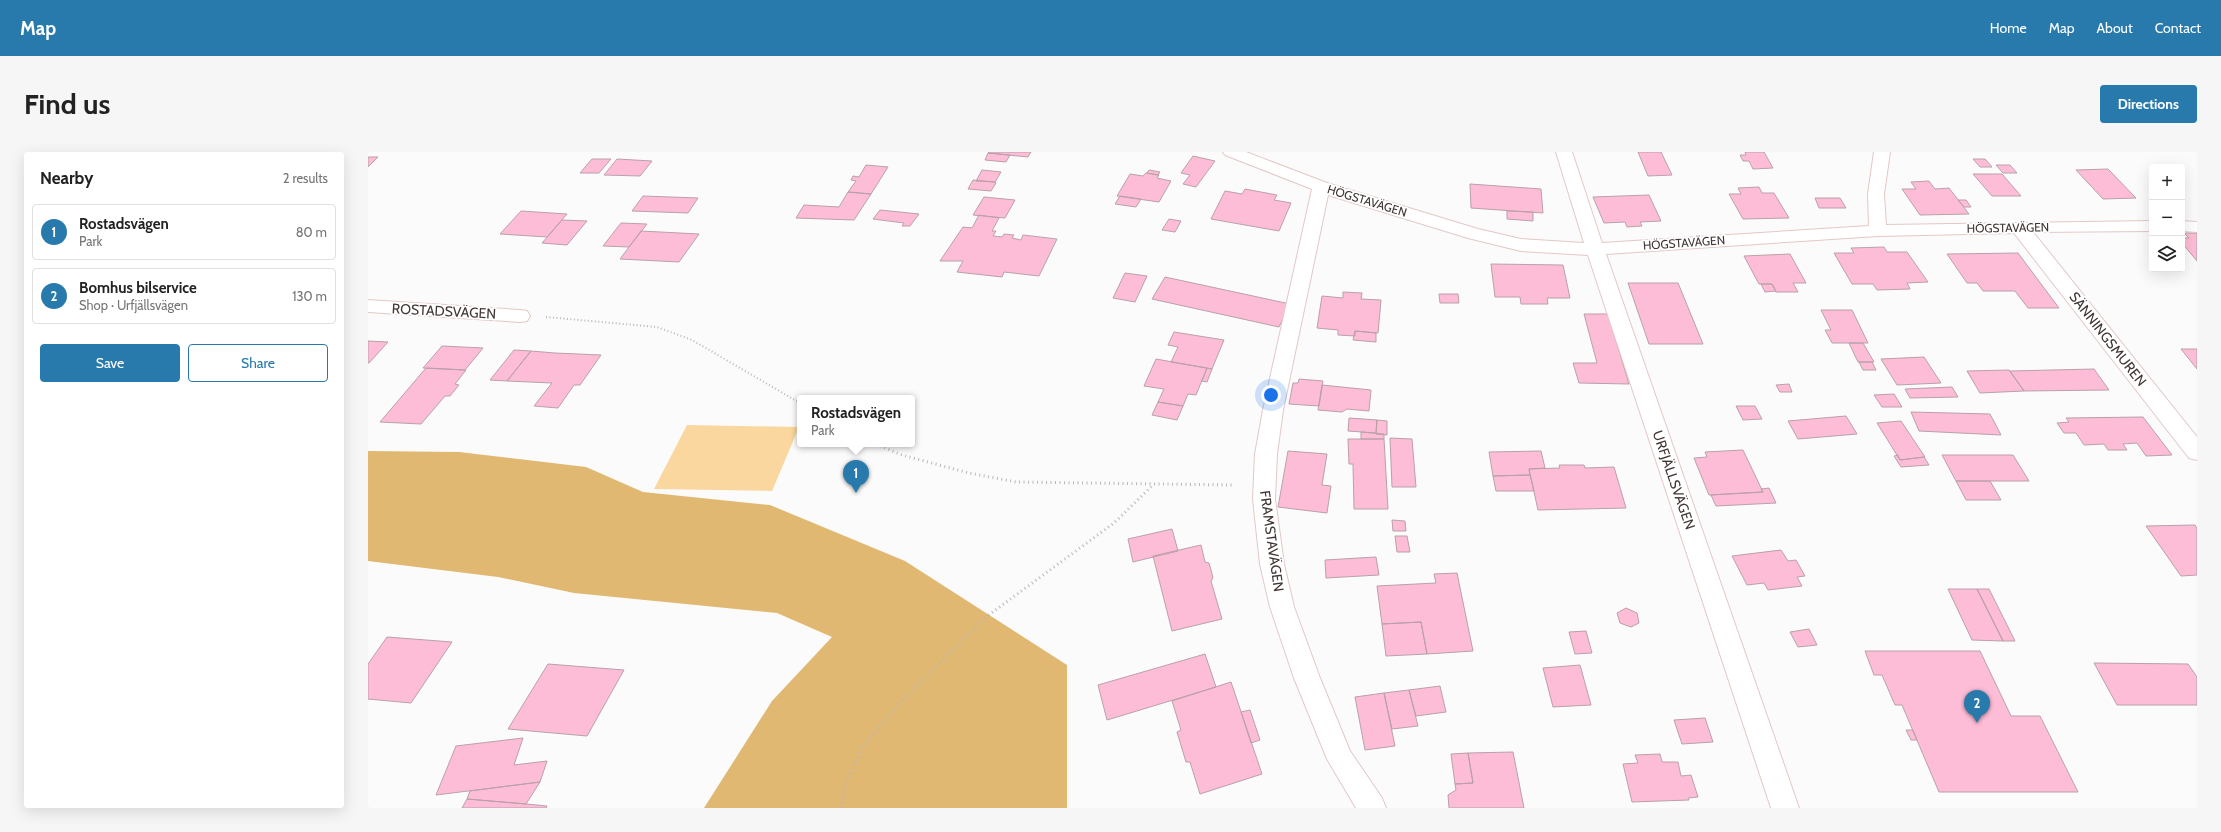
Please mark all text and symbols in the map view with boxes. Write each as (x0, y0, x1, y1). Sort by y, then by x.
text: Map (20, 17, 56, 40)
text: Home (1990, 19, 2027, 37)
text: Map (2049, 19, 2074, 37)
text: About (2096, 19, 2133, 37)
text: Contact (2155, 19, 2201, 37)
button: Directions (2100, 85, 2197, 123)
text: Find us (24, 87, 110, 121)
map controls (2149, 164, 2185, 272)
button: + (2149, 164, 2185, 200)
text: Nearby (40, 168, 93, 188)
text: 2 results (283, 170, 328, 186)
street label: HÖGSTAVÄGEN (1326, 181, 1409, 220)
button: − (2149, 200, 2185, 236)
text: Rostadsvägen (79, 215, 169, 233)
street label: HÖGSTAVÄGEN (1967, 219, 2049, 236)
text: 1 (52, 224, 56, 240)
text: 80 m (296, 224, 327, 240)
street label: HÖGSTAVÄGEN (1642, 232, 1726, 253)
text: Park (79, 233, 102, 249)
button: layers (2149, 236, 2185, 272)
text: Bomhus bilservice (79, 279, 197, 297)
text: 2 (51, 288, 57, 304)
text: 130 m (292, 288, 327, 304)
street label: SÄNNINGSMUREN (2066, 288, 2150, 390)
text: Shop · Urfjällsvägen (79, 297, 188, 313)
street label: ROSTADSVÄGEN (391, 299, 497, 323)
button: Save (40, 344, 180, 382)
button: Share (188, 344, 328, 382)
your location (1261, 385, 1281, 405)
popup (797, 395, 915, 447)
text: Rostadsvägen (811, 404, 901, 422)
text: Park (811, 422, 835, 438)
street label: URFJÄLLSVÄGEN (1649, 428, 1699, 532)
pin: 1 (843, 460, 869, 493)
street label: FRAMSTAVÄGEN (1256, 489, 1288, 593)
pin: 2 (1964, 690, 1990, 723)

